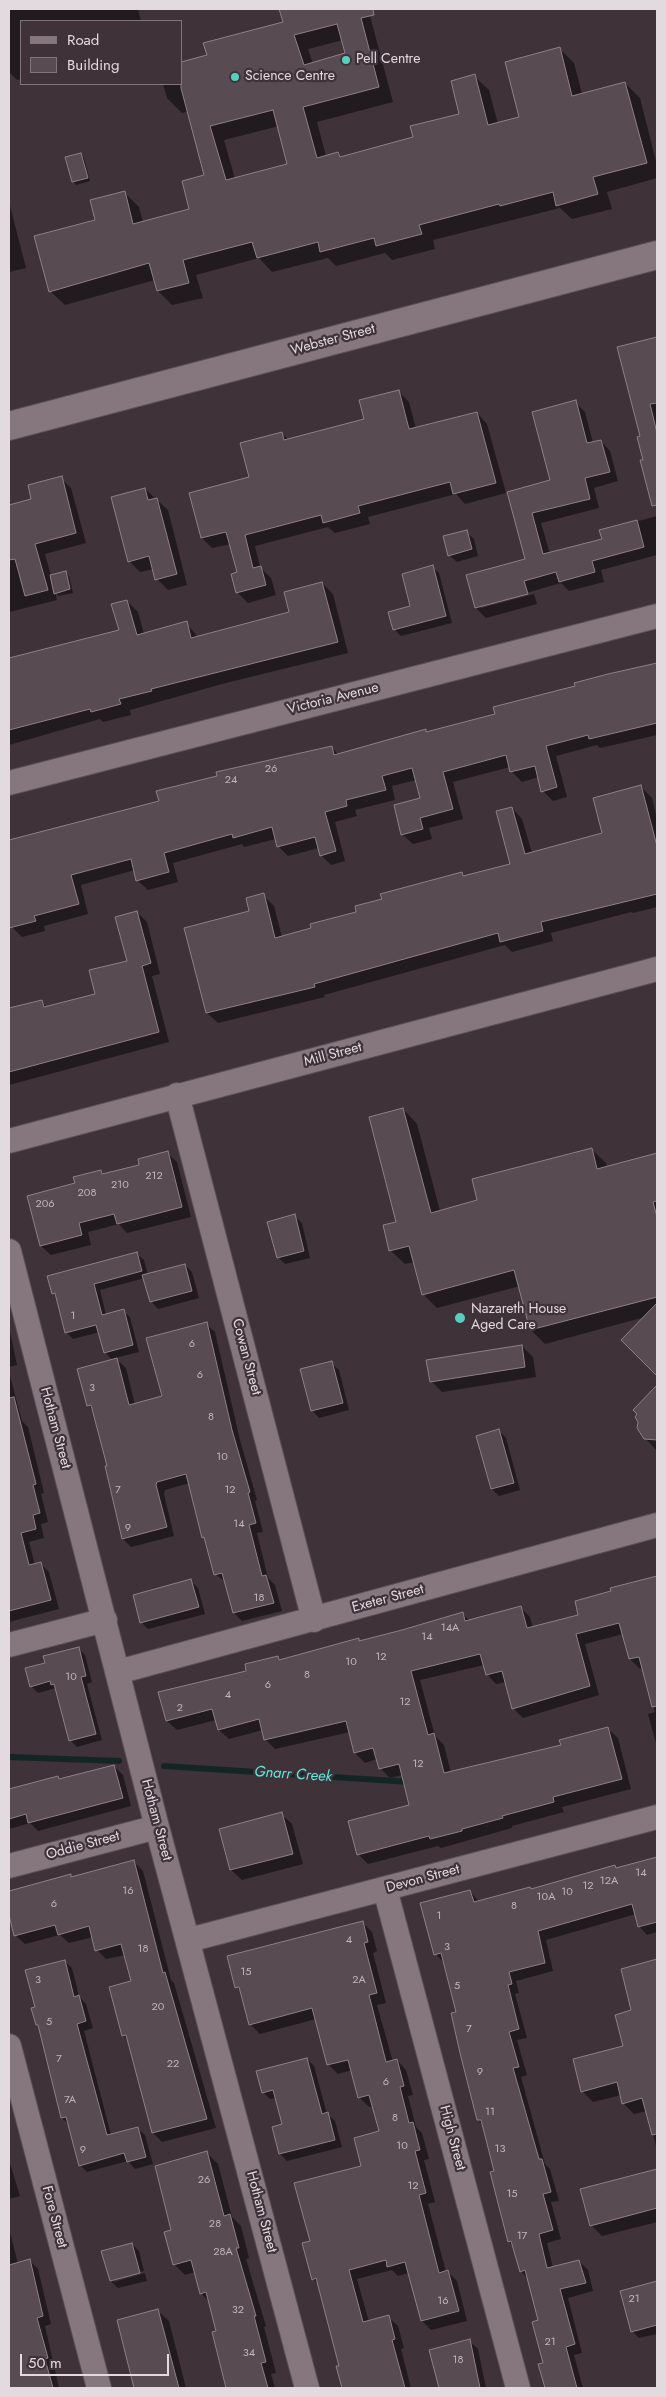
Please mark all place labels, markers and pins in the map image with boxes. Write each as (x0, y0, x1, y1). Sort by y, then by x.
place label: Pell Centre (356, 52, 420, 68)
marker: Pell Centre (340, 54, 352, 66)
place label: Science Centre (245, 69, 335, 85)
marker: Science Centre (229, 71, 241, 83)
place label: Nazareth House Aged Care (471, 1302, 566, 1334)
marker: Nazareth House Aged Care (453, 1311, 467, 1325)

